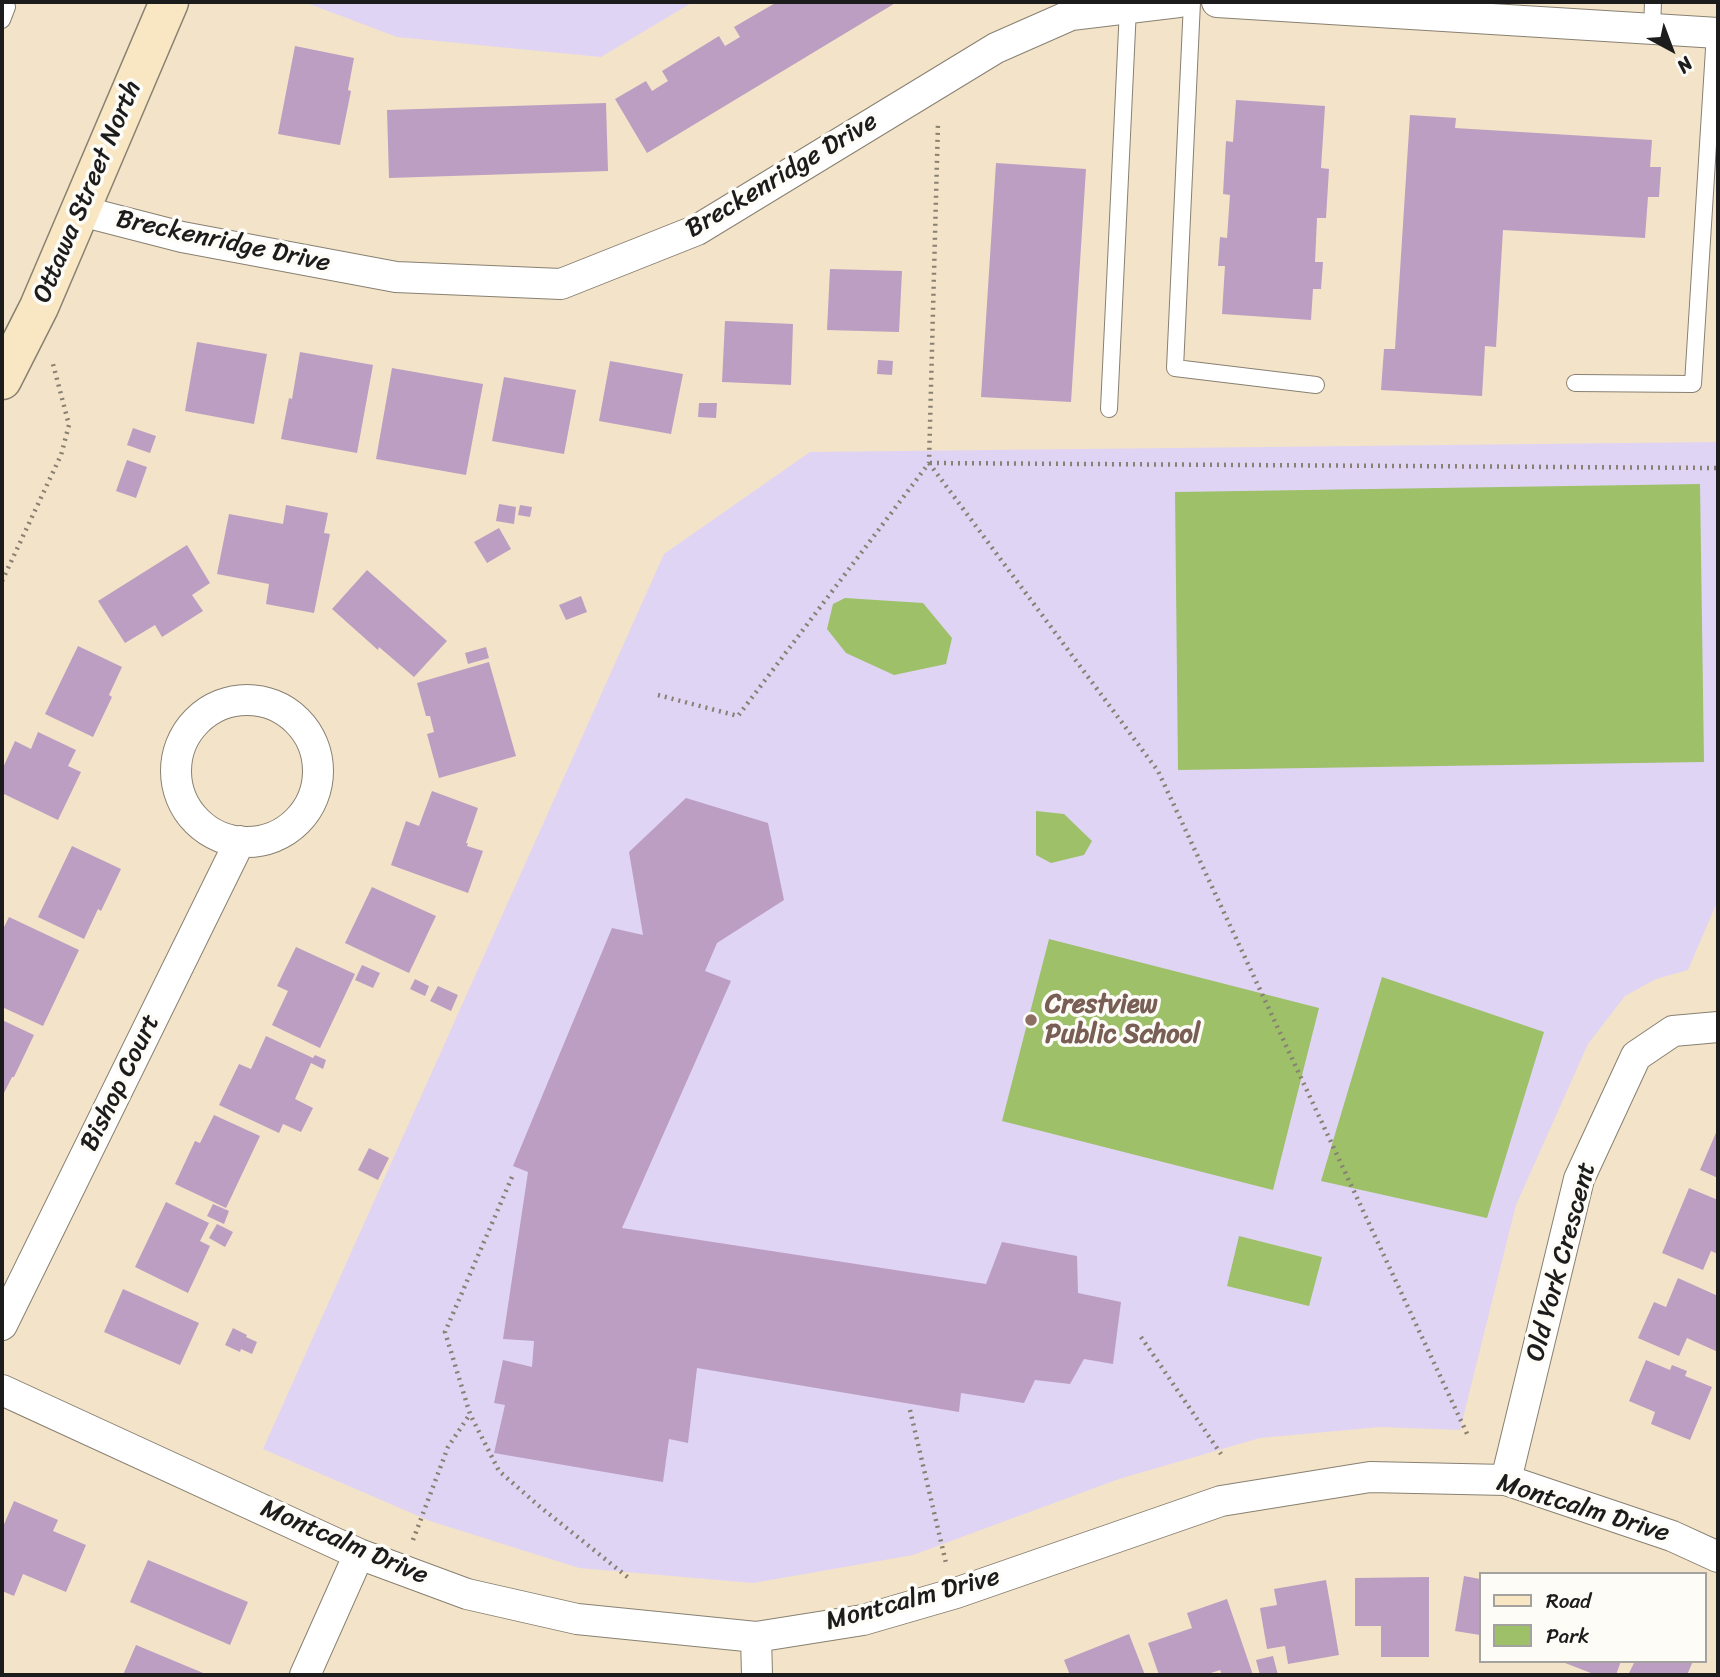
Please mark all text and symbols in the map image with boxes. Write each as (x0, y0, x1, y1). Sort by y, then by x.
north arrow (1636, 14, 1706, 84)
text: N (1669, 48, 1701, 82)
street label: Ottawa Street North (27, 76, 149, 308)
street label: Breckenridge Drive (680, 106, 884, 246)
street label: Breckenridge Drive (113, 204, 333, 280)
place label: Crestview Public School (1045, 989, 1200, 1050)
street label: Bishop Court (74, 1010, 168, 1156)
marker: Crestview Public School (1023, 1012, 1039, 1028)
street label: Old York Crescent (1520, 1159, 1604, 1365)
street label: Montcalm Drive (1493, 1468, 1673, 1550)
street label: Montcalm Drive (256, 1494, 432, 1592)
street label: Montcalm Drive (823, 1562, 1003, 1638)
legend (1478, 1572, 1706, 1663)
text: Road (1546, 1582, 1591, 1620)
text: Park (1546, 1617, 1589, 1655)

